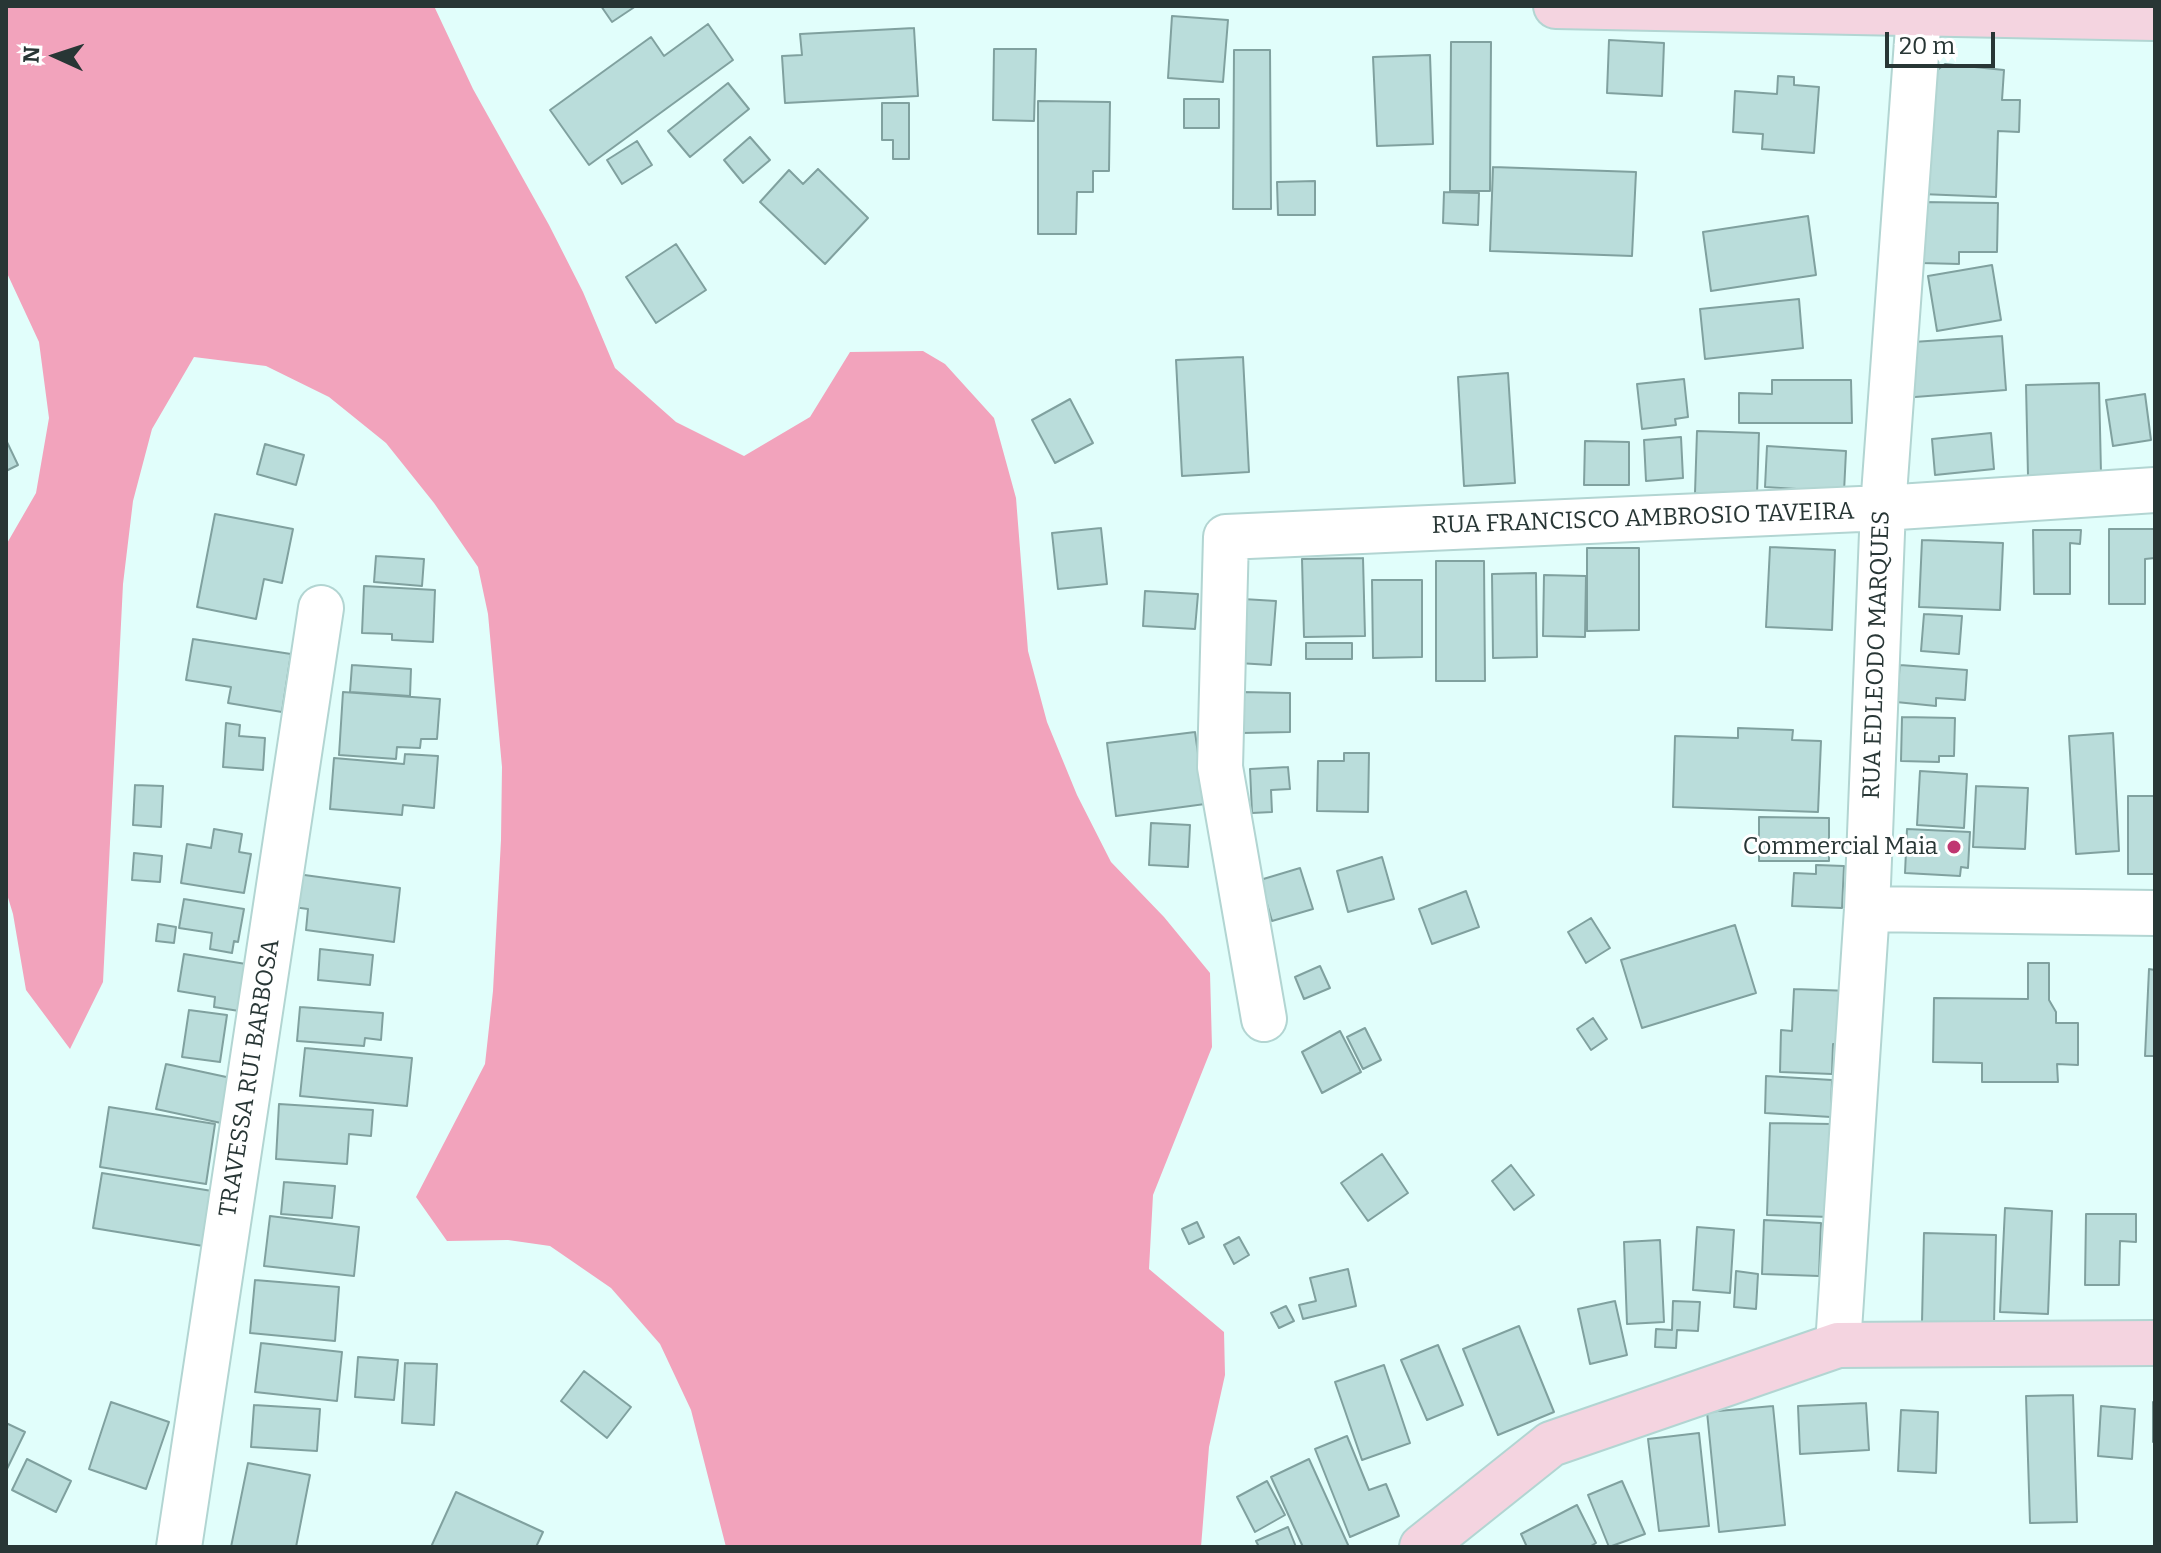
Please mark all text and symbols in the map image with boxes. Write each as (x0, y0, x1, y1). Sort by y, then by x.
north arrow (16, 16, 96, 96)
scale bar (1889, 16, 1999, 66)
text: 20 m (1899, 32, 1955, 60)
text: N (18, 46, 45, 64)
street label: RUA FRANCISCO AMBROSIO TAVEIRA (1431, 497, 1855, 541)
street label: RUA EDLEODO MARQUES (1858, 510, 1896, 800)
place label: Commercial Maia (1743, 833, 1938, 861)
marker: Commercial Maia (1945, 838, 1963, 856)
street label: TRAVESSA RUI BARBOSA (214, 937, 286, 1219)

